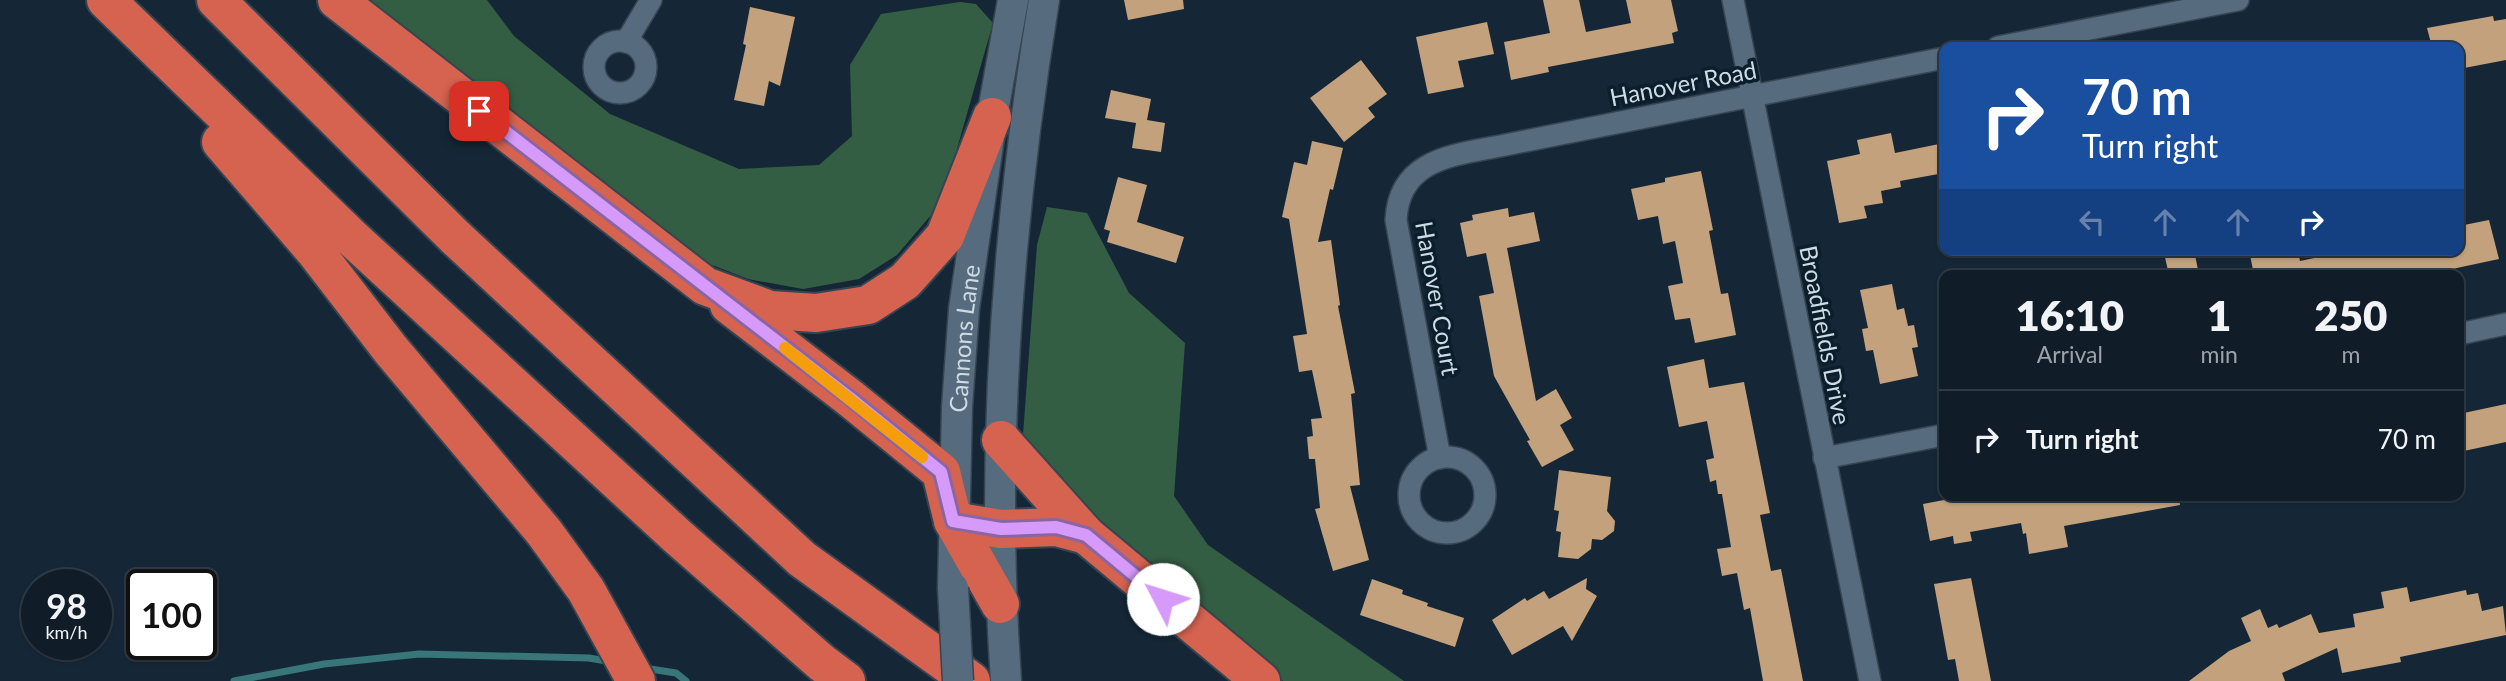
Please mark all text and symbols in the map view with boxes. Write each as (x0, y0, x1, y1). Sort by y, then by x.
street label: Hanover Road (1607, 55, 1759, 111)
text: 70 m (2082, 67, 2192, 125)
icon: right (1967, 70, 2058, 161)
pin (449, 81, 509, 141)
icon: arrive (460, 92, 498, 130)
text: Turn right (2082, 126, 2218, 165)
icon: left (2073, 203, 2111, 241)
icon: ahead (2146, 203, 2184, 241)
icon: ahead (2219, 203, 2257, 241)
icon: right (2292, 203, 2330, 241)
street label: Hanover Court (1410, 219, 1466, 378)
street label: Broadfields Drive (1794, 243, 1858, 427)
street label: Cannons Lane (942, 262, 985, 413)
text: 16:10 (2016, 290, 2124, 340)
text: 1 (2207, 290, 2231, 340)
text: 250 (2314, 290, 2387, 340)
text: Arrival (2037, 340, 2103, 368)
text: min (2201, 340, 2238, 368)
text: m (2341, 340, 2360, 368)
icon: right (1967, 420, 2005, 458)
text: Turn right (2026, 423, 2139, 455)
text: 70 m (2378, 423, 2436, 455)
position arrow (1126, 562, 1200, 636)
speed limit sign: 100 (126, 569, 217, 660)
text: 98 (46, 584, 87, 626)
text: km/h (45, 621, 88, 643)

